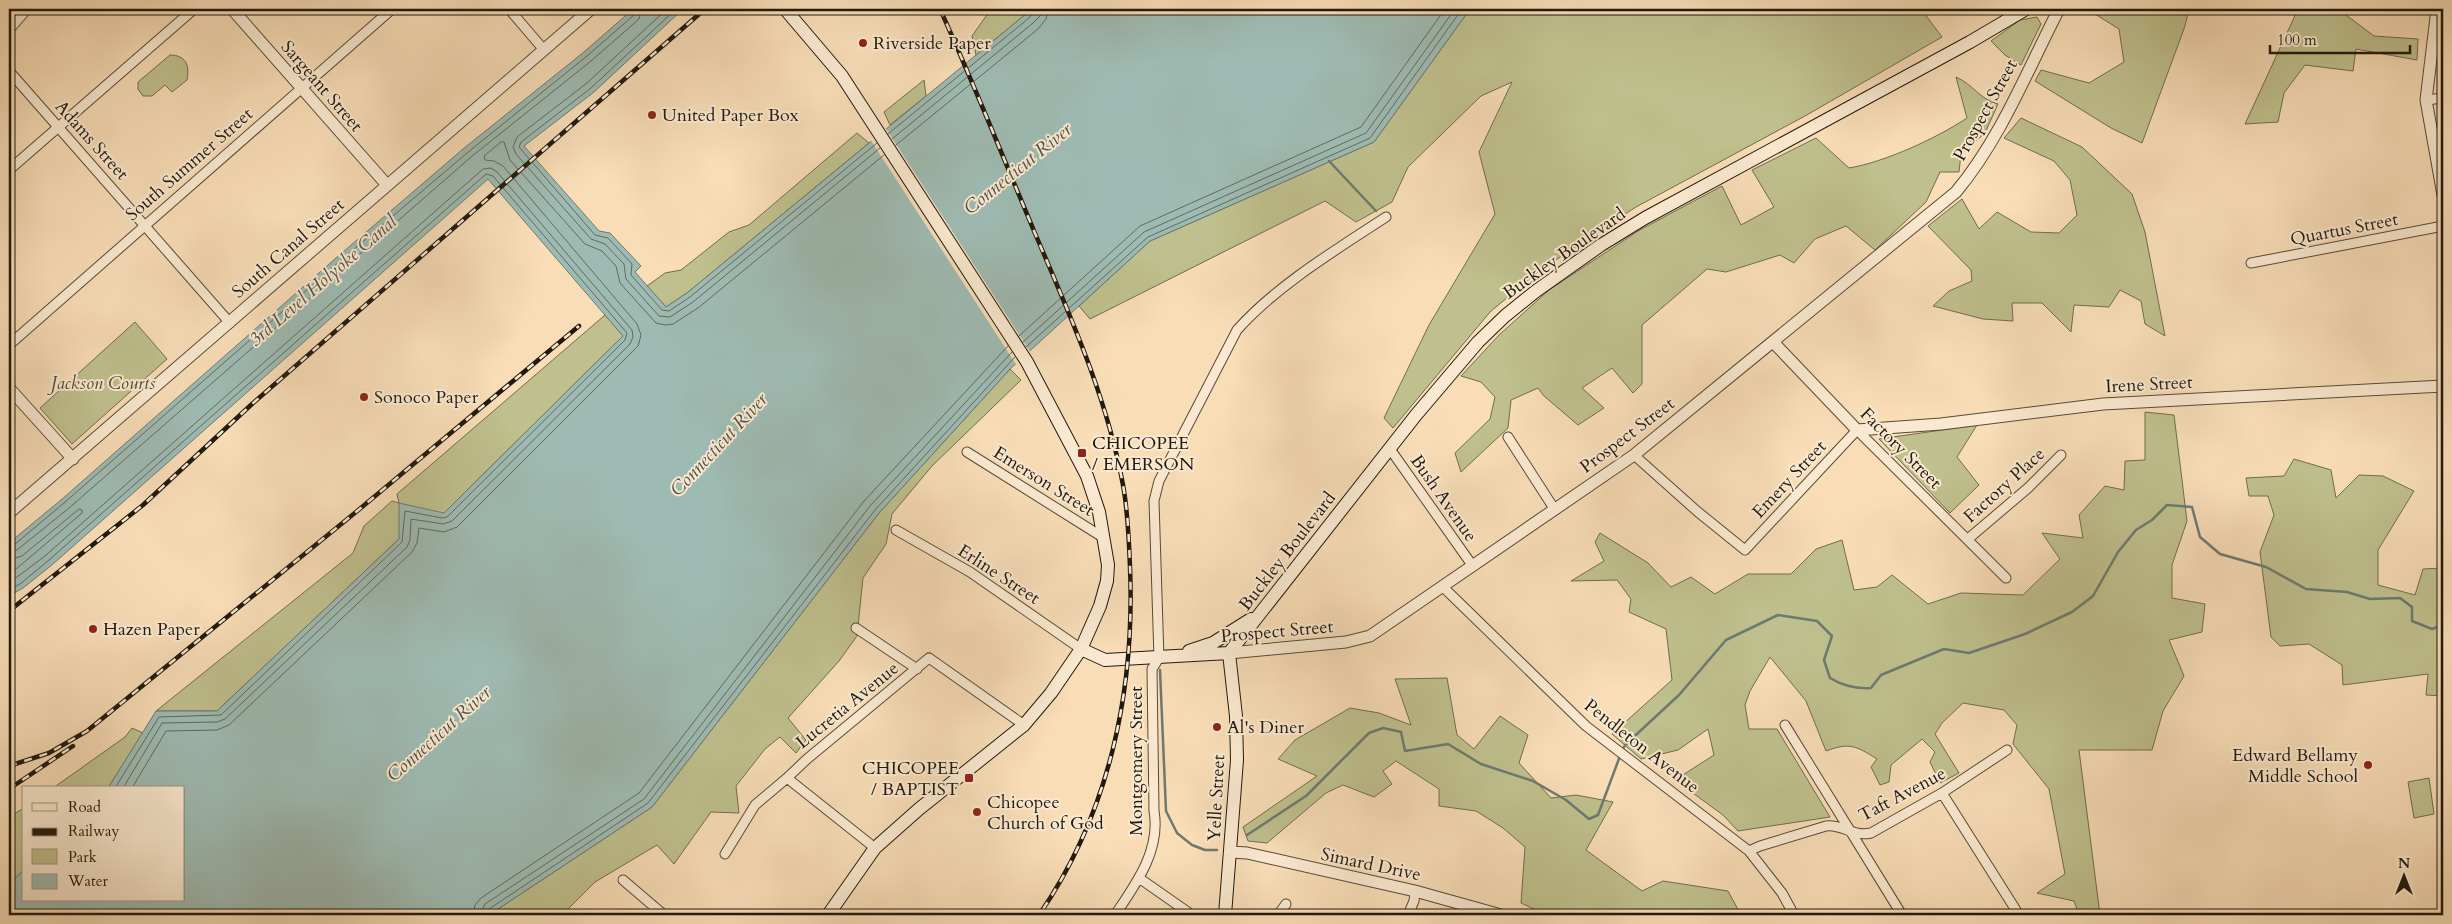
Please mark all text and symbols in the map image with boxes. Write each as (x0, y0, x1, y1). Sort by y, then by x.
scale bar (2270, 22, 2410, 54)
text: 100 m (2277, 30, 2317, 50)
place label: Riverside Paper (873, 31, 991, 56)
street label: Sargeant Street (275, 35, 368, 138)
marker: Riverside Paper (857, 37, 869, 49)
street label: Prospect Street (1947, 55, 2024, 166)
street label: Adams Street (49, 95, 134, 186)
street label: South Summer Street (120, 102, 259, 227)
place label: United Paper Box (662, 103, 799, 128)
marker: United Paper Box (646, 109, 658, 121)
water label: Connecticut River (958, 116, 1078, 221)
street label: South Canal Street (227, 192, 350, 304)
street label: Buckley Boulevard (1498, 201, 1631, 305)
street label: Quartus Street (2288, 207, 2401, 252)
water label: 3rd Level Holyoke Canal (243, 208, 403, 353)
street label: Irene Street (2105, 370, 2194, 399)
park label: Jackson Courts (47, 371, 155, 396)
place label: Sonoco Paper (374, 385, 479, 410)
water label: Connecticut River (664, 387, 774, 502)
marker: Sonoco Paper (358, 391, 370, 403)
street label: Prospect Street (1575, 391, 1680, 479)
street label: Factory Street (1854, 402, 1947, 495)
place label: CHICOPEE / EMERSON (1092, 431, 1195, 477)
street label: Emery Street (1747, 434, 1832, 524)
street label: Emerson Street (988, 440, 1099, 523)
street label: Factory Place (1958, 442, 2051, 529)
marker: CHICOPEE / EMERSON (1076, 447, 1088, 459)
street label: Bush Avenue (1404, 450, 1483, 547)
street label: Buckley Boulevard (1233, 486, 1342, 616)
street label: Erline Street (953, 538, 1045, 611)
street label: Prospect Street (1220, 614, 1335, 649)
place label: Hazen Paper (103, 617, 200, 642)
marker: Hazen Paper (87, 623, 99, 635)
street label: Lucretia Avenue (791, 656, 904, 755)
water label: Connecticut River (381, 679, 497, 788)
street label: Montgomery Street (1124, 686, 1149, 836)
street label: Pendleton Avenue (1579, 693, 1705, 799)
place label: Al's Diner (1227, 715, 1304, 740)
marker: Al's Diner (1211, 721, 1223, 733)
place label: Edward Bellamy Middle School (2232, 743, 2358, 789)
street label: Yelle Street (1202, 754, 1231, 842)
place label: CHICOPEE / BAPTIST (862, 756, 959, 802)
marker: Edward Bellamy Middle School (2362, 759, 2374, 771)
street label: Taft Avenue (1854, 761, 1950, 828)
marker: CHICOPEE / BAPTIST (963, 772, 975, 784)
legend (22, 786, 185, 902)
place label: Chicopee Church of God (987, 790, 1104, 836)
text: Road (68, 797, 101, 817)
marker: Chicopee Church of God (971, 806, 983, 818)
text: Railway (68, 821, 119, 841)
street label: Simard Drive (1319, 842, 1423, 887)
text: Park (68, 847, 97, 867)
north arrow (2380, 852, 2430, 902)
text: N (2398, 854, 2410, 873)
text: Water (67, 871, 109, 891)

